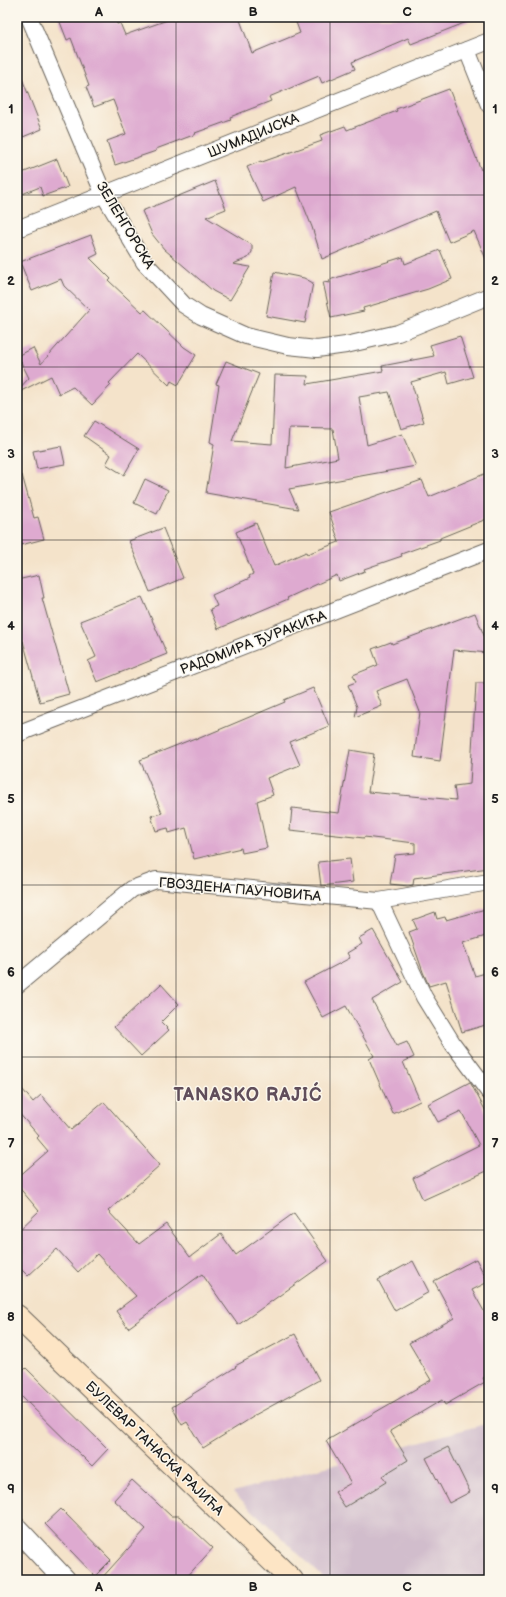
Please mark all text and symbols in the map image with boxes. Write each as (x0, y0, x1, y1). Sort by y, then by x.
text: A (94, 4, 103, 20)
text: B (248, 4, 258, 20)
text: C (402, 4, 412, 20)
text: 1 (8, 101, 14, 117)
text: 1 (492, 101, 498, 117)
street label: ШУМАДИЈСКА (205, 109, 302, 161)
street label: ЗЕЛЕНГОРСКА (93, 179, 159, 272)
text: 2 (7, 273, 15, 289)
text: 2 (491, 273, 499, 289)
text: 3 (7, 446, 15, 462)
text: 3 (491, 446, 499, 462)
street label: РАДОМИРА ЂУРАКИЋА (178, 607, 329, 678)
text: 4 (7, 618, 15, 634)
text: 4 (491, 618, 499, 634)
text: 5 (7, 791, 15, 807)
text: 5 (491, 791, 499, 807)
street label: ГВОЗДЕНА ПАУНОВИЋА (158, 874, 322, 905)
text: 6 (7, 964, 15, 980)
text: 6 (491, 964, 499, 980)
district label: TANASKO RAJIĆ (173, 1082, 323, 1106)
text: 7 (7, 1136, 15, 1152)
text: 7 (491, 1136, 499, 1152)
text: 8 (7, 1309, 15, 1325)
text: 8 (491, 1309, 499, 1325)
street label: БУЛЕВАР ТАНАСКА РАЈИЋА (82, 1378, 228, 1519)
text: 9 (7, 1481, 15, 1497)
text: 9 (491, 1481, 499, 1497)
text: A (94, 1579, 103, 1595)
text: B (248, 1579, 258, 1595)
text: C (402, 1579, 412, 1595)

